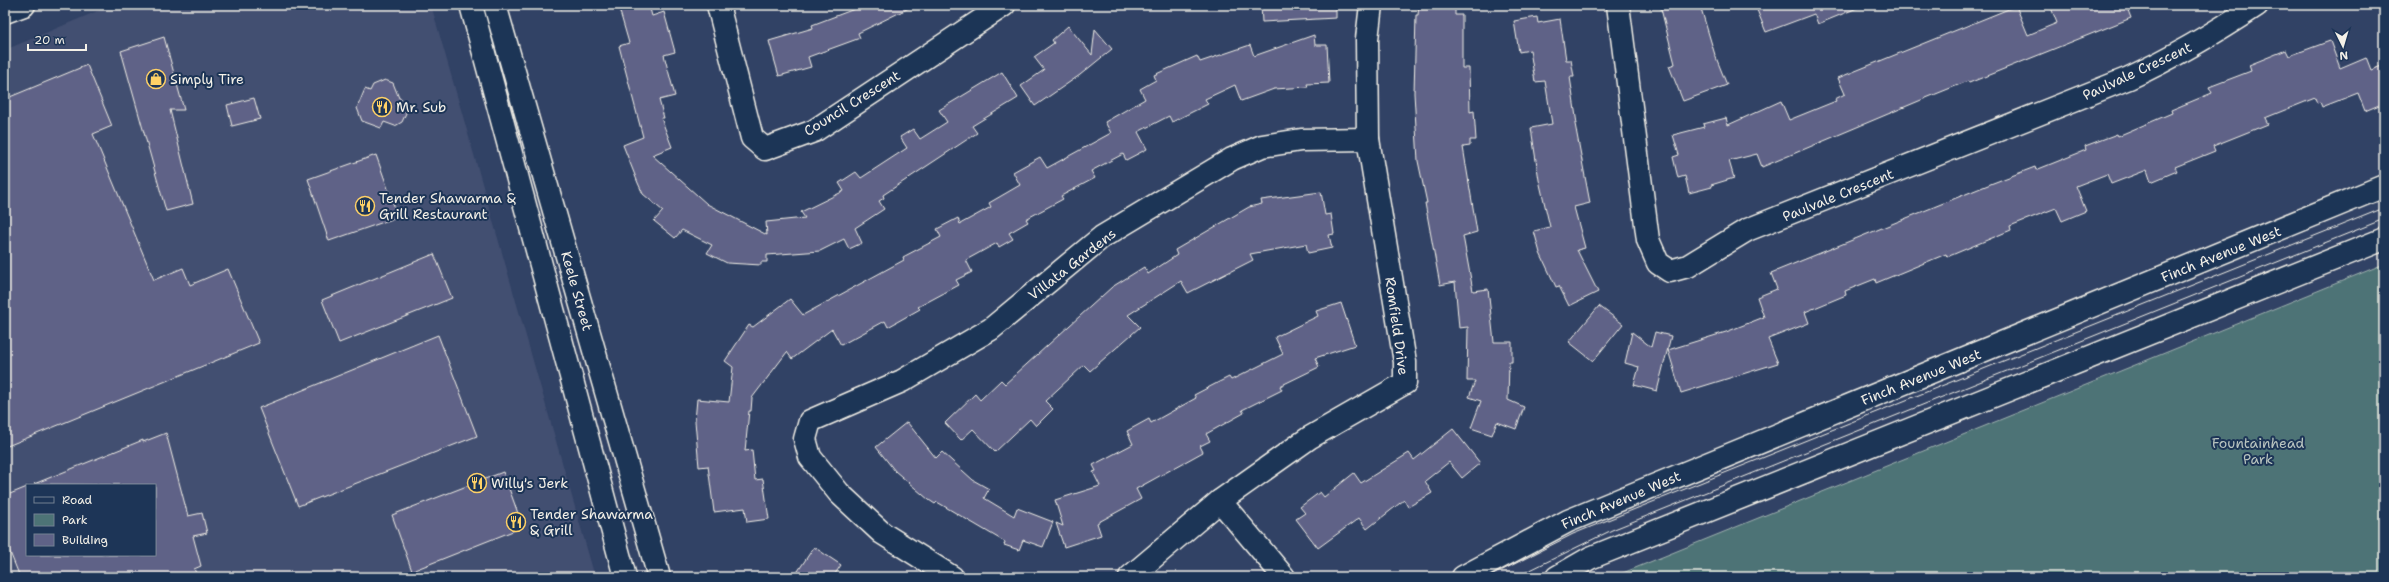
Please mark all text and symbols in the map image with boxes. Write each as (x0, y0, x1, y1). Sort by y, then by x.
scale bar (28, 26, 86, 52)
north arrow (2323, 26, 2363, 66)
text: 20 m (34, 32, 65, 48)
street label: Paulvale Crescent (2080, 38, 2194, 104)
text: N (2339, 48, 2349, 63)
street label: Council Crescent (800, 66, 904, 140)
shop icon: Simply Tire (145, 68, 167, 90)
place label: Simply Tire (170, 70, 244, 88)
restaurant icon: Mr. Sub (371, 96, 393, 118)
place label: Mr. Sub (396, 98, 446, 116)
street label: Paulvale Crescent (1780, 165, 1896, 225)
place label: Tender Shawarma & Grill Restaurant (379, 189, 516, 223)
restaurant icon: Tender Shawarma & Grill Restaurant (354, 195, 376, 217)
street label: Finch Avenue West (2158, 222, 2284, 286)
street label: Villata Gardens (1024, 224, 1120, 304)
street label: Keele Street (557, 249, 597, 333)
street label: Romfield Drive (1381, 276, 1413, 376)
street label: Finch Avenue West (1858, 345, 1984, 409)
park label: Fountainhead Park (2212, 434, 2304, 468)
street label: Finch Avenue West (1559, 467, 1683, 533)
restaurant icon: Willy's Jerk (466, 472, 488, 494)
place label: Willy's Jerk (491, 474, 568, 492)
legend (26, 484, 156, 556)
text: Road (62, 492, 93, 508)
place label: Tender Shawarma & Grill (530, 505, 653, 539)
restaurant icon: Tender Shawarma & Grill (505, 511, 527, 533)
text: Park (62, 512, 88, 528)
text: Building (62, 532, 108, 548)

